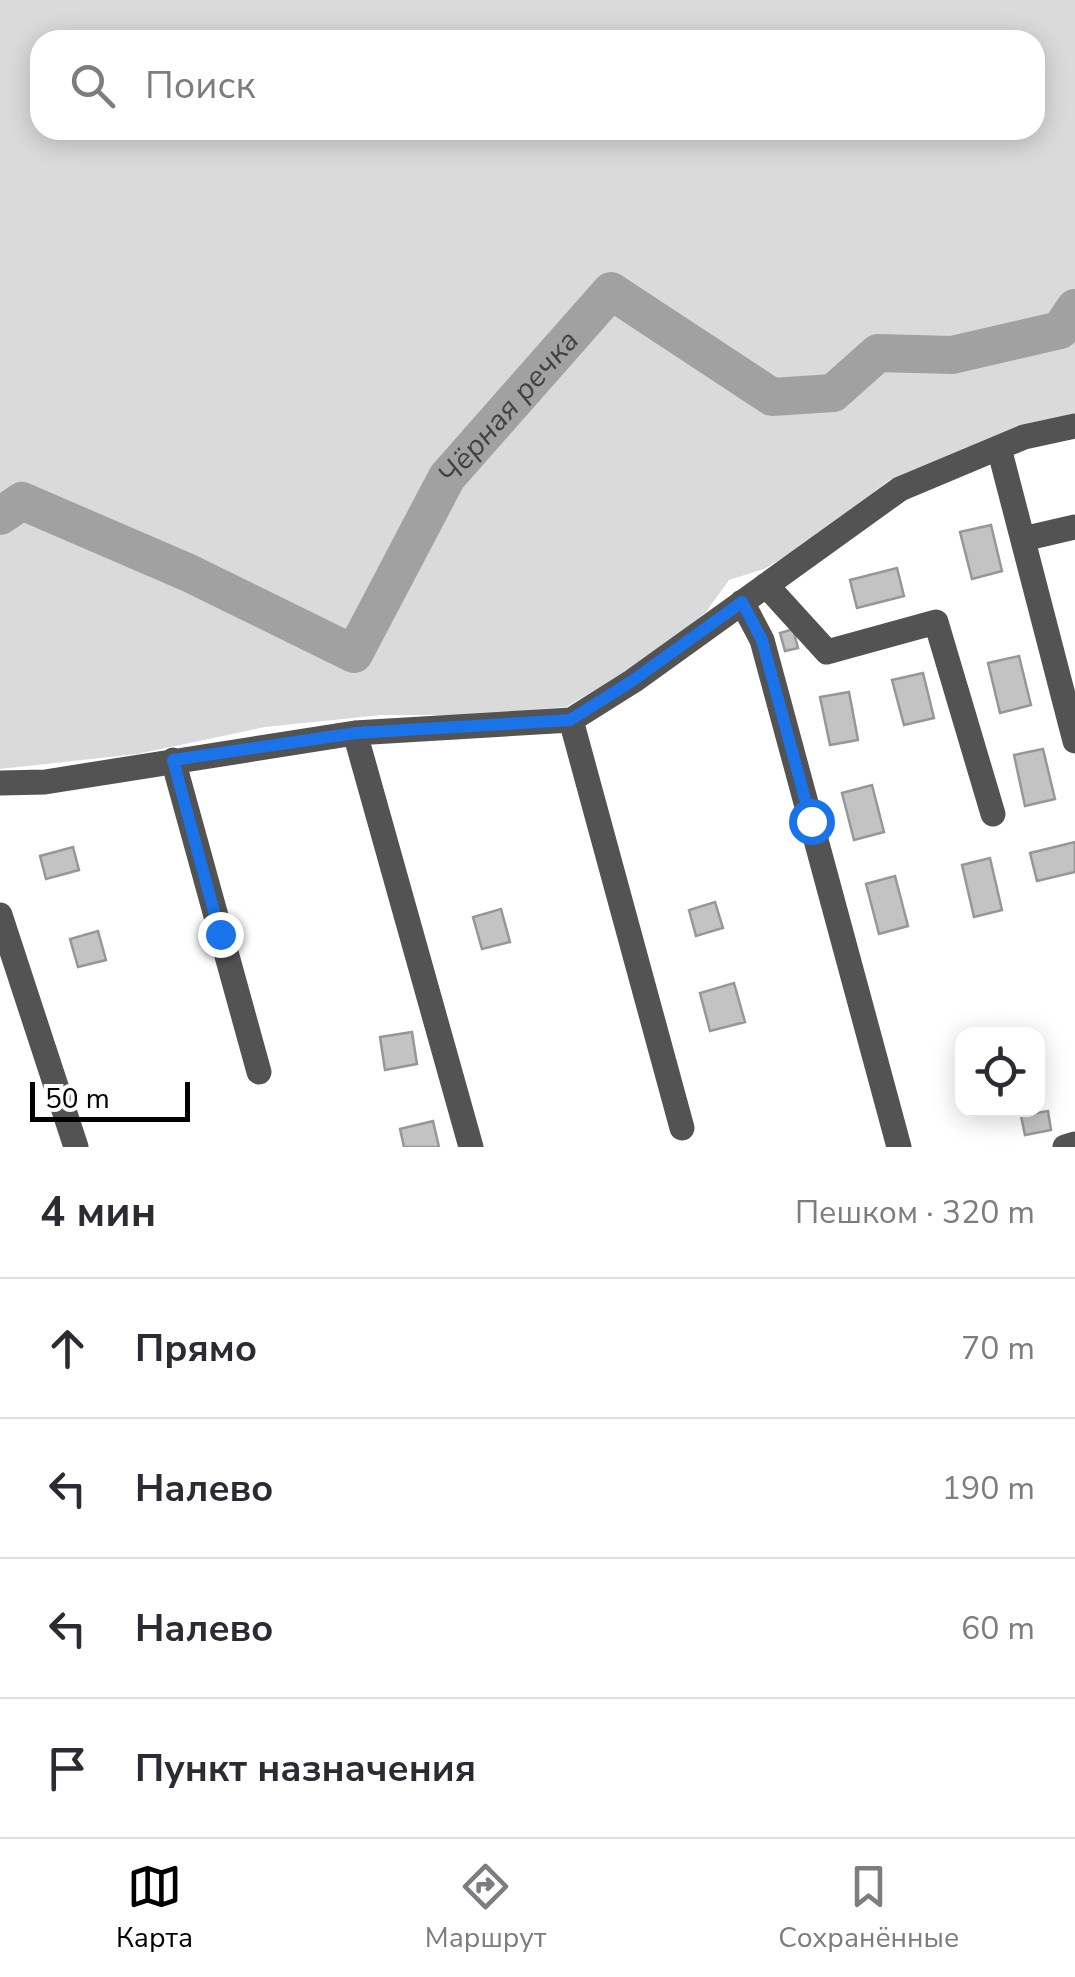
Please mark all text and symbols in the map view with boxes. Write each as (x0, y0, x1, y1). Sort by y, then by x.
search box (30, 30, 1045, 140)
icon: search (65, 58, 120, 113)
text: Поиск (145, 60, 255, 111)
water label: Чёрная речка (429, 321, 588, 494)
route start (789, 799, 835, 845)
route end (198, 912, 244, 958)
map controls (955, 1027, 1045, 1117)
button: locate (955, 1027, 1045, 1117)
scale bar (30, 1077, 190, 1122)
text: 50 m (45, 1080, 110, 1118)
text: 4 мин (40, 1184, 156, 1241)
text: Пешком · 320 m (795, 1191, 1035, 1234)
icon: ahead (40, 1321, 95, 1376)
text: Прямо (135, 1323, 257, 1374)
text: 70 m (961, 1327, 1035, 1370)
icon: left (40, 1461, 95, 1516)
text: Налево (135, 1463, 274, 1514)
text: 190 m (942, 1467, 1035, 1510)
icon: left (40, 1601, 95, 1656)
text: Налево (135, 1603, 274, 1654)
text: 60 m (961, 1607, 1035, 1650)
icon: arrive (40, 1741, 95, 1796)
text: Пункт назначения (135, 1743, 476, 1794)
tab: Карта (116, 1859, 193, 1957)
tab: Маршрут (425, 1859, 546, 1957)
tab: Сохранённые (778, 1859, 959, 1957)

